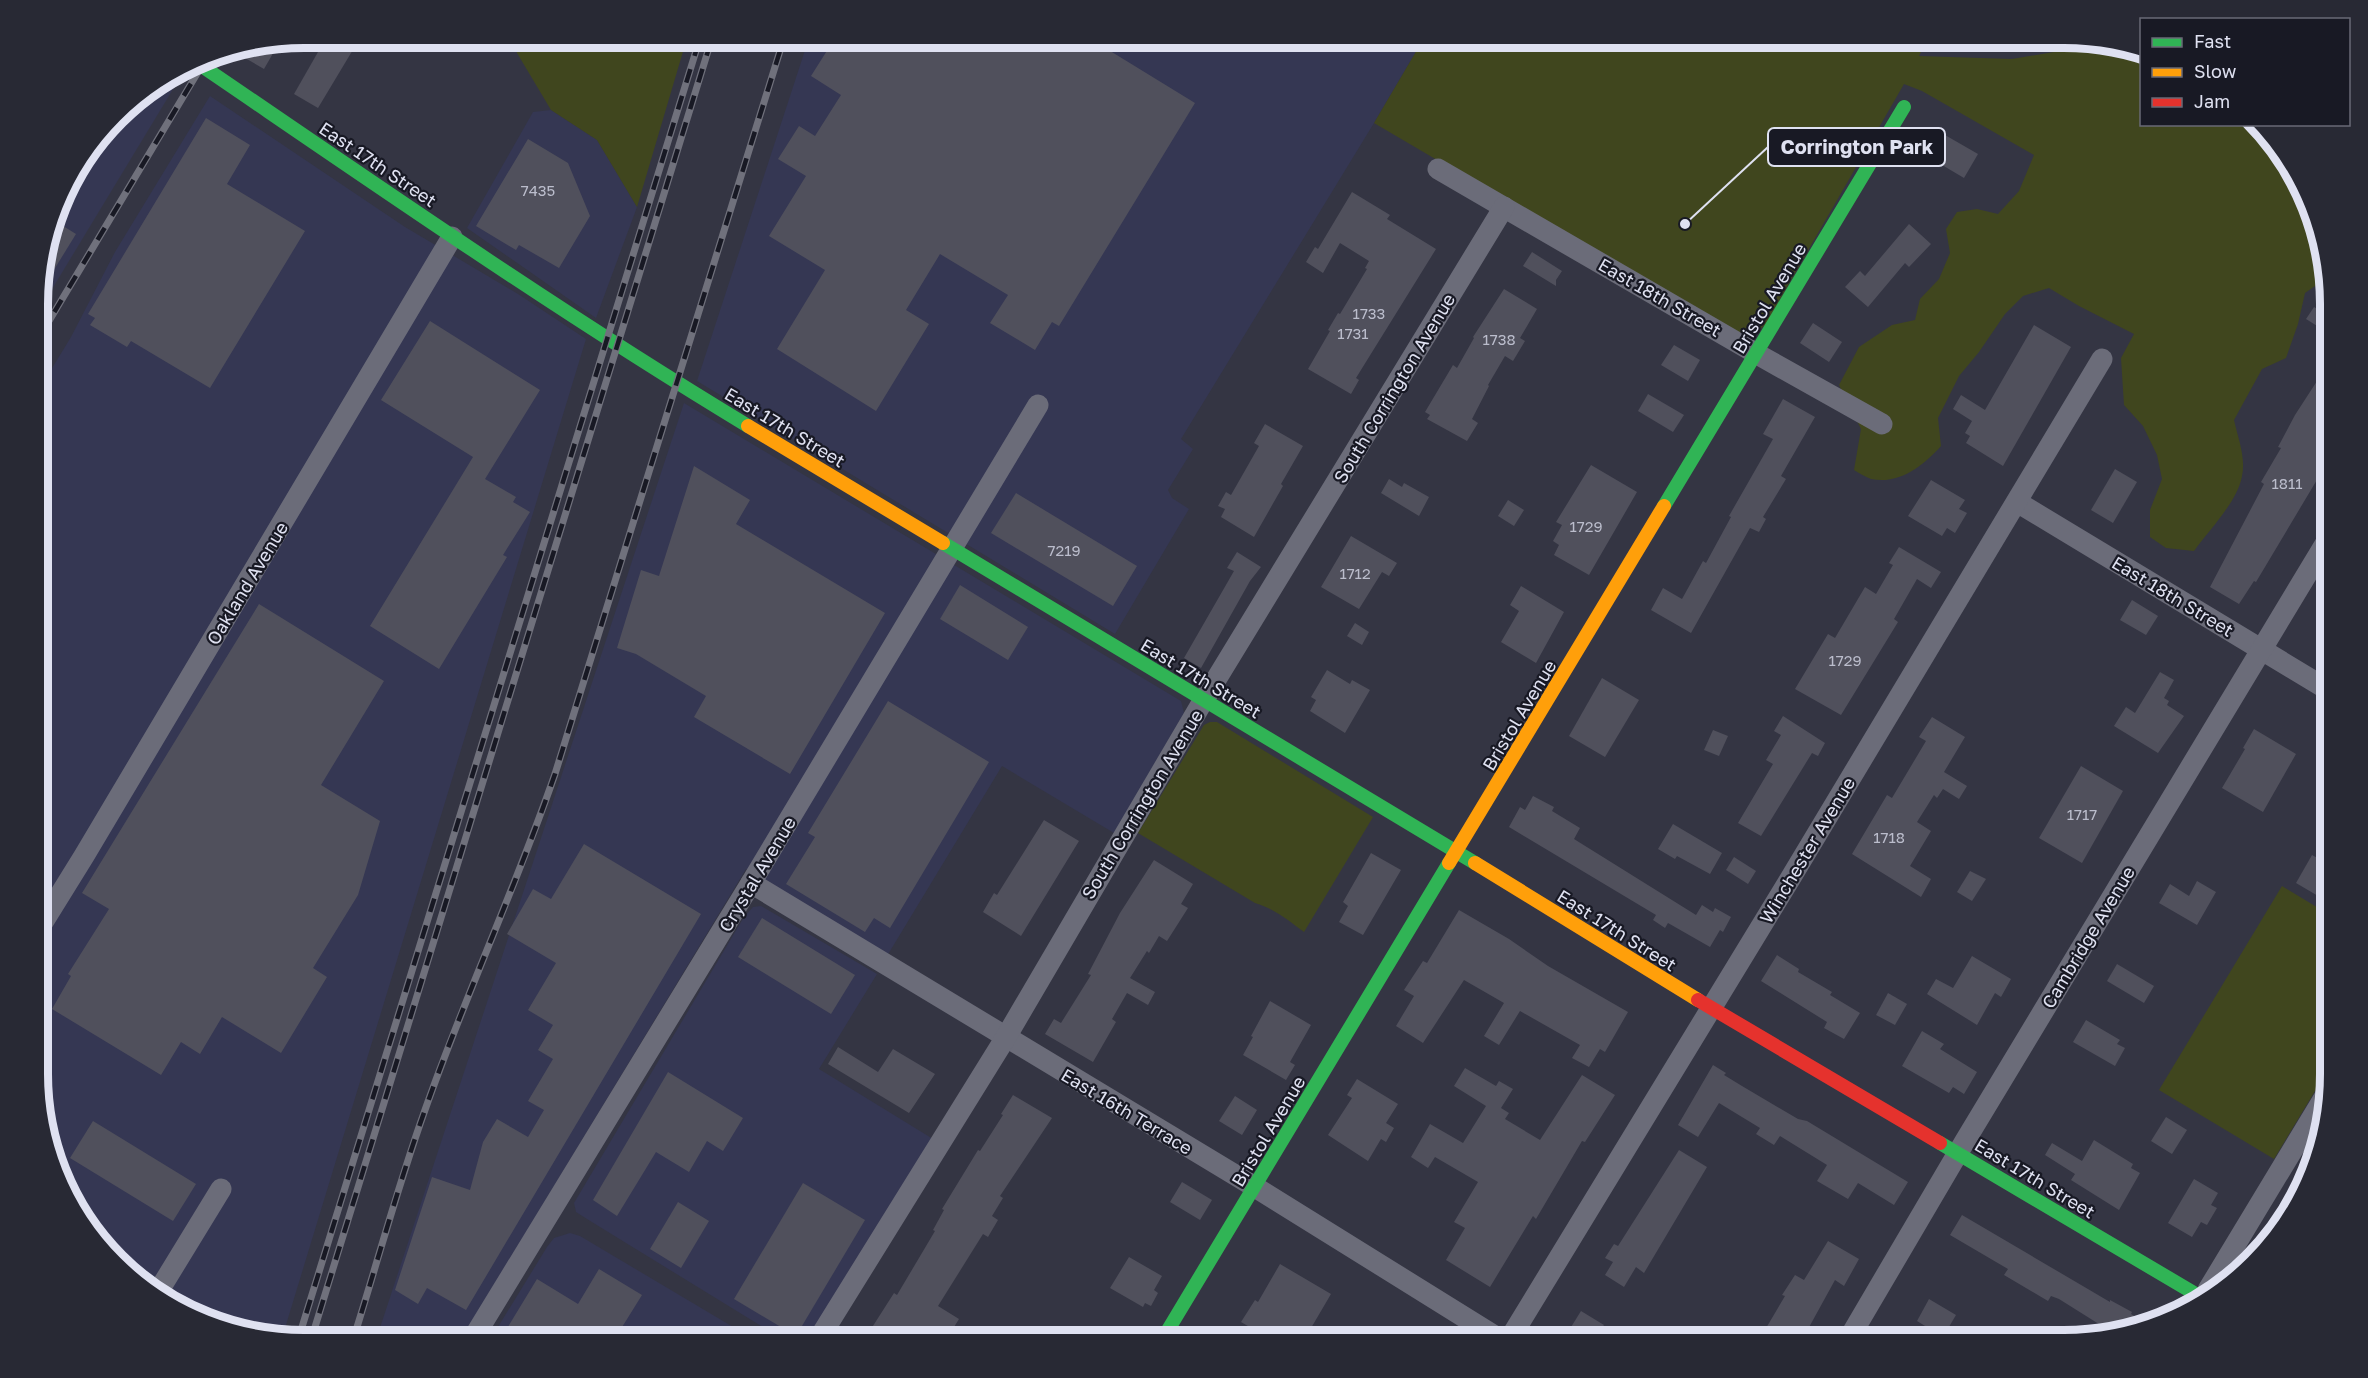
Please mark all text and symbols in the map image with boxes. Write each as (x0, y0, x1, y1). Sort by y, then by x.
legend (2140, 18, 2350, 126)
text: Fast (2194, 30, 2231, 52)
text: Slow (2194, 60, 2237, 82)
text: Jam (2194, 90, 2230, 112)
street label: East 17th Street (315, 117, 441, 211)
callout: Corrington Park (1768, 128, 1945, 166)
text: Corrington Park (1781, 134, 1934, 158)
house number: 7435 (521, 181, 555, 199)
street label: Bristol Avenue (1727, 239, 1811, 357)
street label: East 18th Street (1595, 253, 1725, 341)
street label: South Corrington Avenue (1329, 289, 1459, 487)
house number: 1733 (1353, 304, 1385, 322)
house number: 1731 (1337, 324, 1369, 342)
house number: 1738 (1482, 330, 1516, 348)
street label: East 17th Street (721, 382, 849, 472)
house number: 1811 (2272, 474, 2302, 492)
street label: Oakland Avenue (202, 517, 292, 649)
house number: 1729 (1569, 517, 1603, 535)
house number: 7219 (1047, 541, 1081, 559)
street label: East 18th Street (2108, 551, 2238, 641)
house number: 1712 (1339, 564, 1371, 582)
street label: East 17th Street (1137, 633, 1265, 723)
house number: 1729 (1828, 651, 1862, 669)
street label: Bristol Avenue (1477, 656, 1561, 774)
street label: South Corrington Avenue (1077, 705, 1207, 903)
street label: Winchester Avenue (1755, 773, 1859, 927)
house number: 1717 (2067, 805, 2097, 823)
street label: Crystal Avenue (714, 812, 800, 936)
house number: 1718 (1873, 828, 1905, 846)
street label: Cambridge Avenue (2037, 862, 2139, 1012)
street label: East 17th Street (1553, 884, 1681, 976)
street label: East 16th Terrace (1058, 1063, 1196, 1159)
street label: Bristol Avenue (1226, 1072, 1310, 1190)
street label: East 17th Street (1971, 1133, 2099, 1223)

